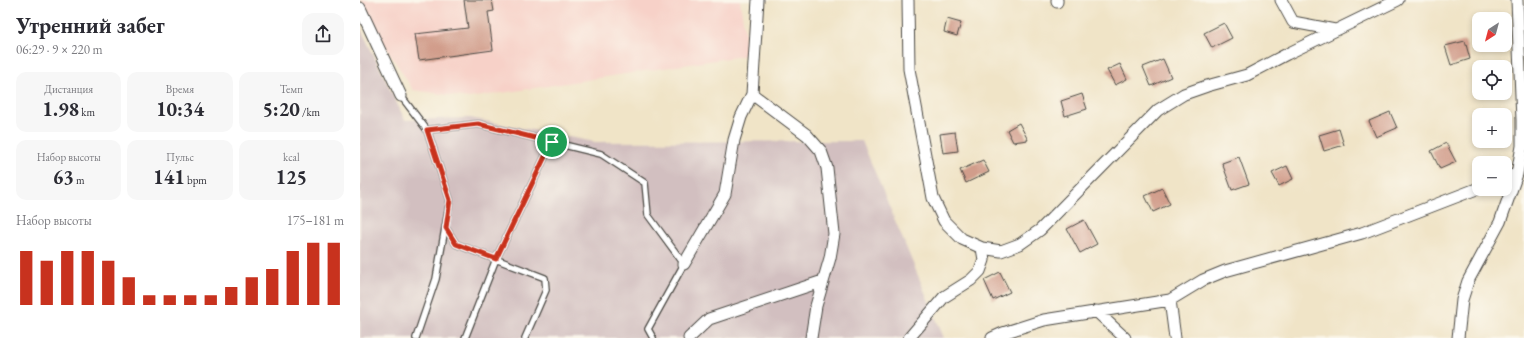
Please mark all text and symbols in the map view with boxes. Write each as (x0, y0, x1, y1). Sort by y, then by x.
text: Утренний забег (16, 11, 165, 40)
north arrow (1472, 12, 1512, 52)
map controls (1472, 12, 1512, 196)
button: share (302, 13, 344, 55)
text: 06:29 · 9 × 220 m (16, 41, 103, 58)
button: locate (1472, 60, 1512, 100)
text: Дистанция (44, 82, 93, 96)
text: Время (166, 82, 194, 96)
text: Темп (280, 82, 303, 96)
text: 1.98 (42, 96, 79, 122)
text: 10:34 (156, 96, 204, 122)
text: 5:20 (262, 96, 300, 122)
text: km (79, 105, 95, 119)
text: /km (300, 105, 320, 119)
button: + (1472, 108, 1512, 148)
pin (535, 125, 569, 159)
icon: arrive (541, 131, 563, 153)
text: Набор высоты (37, 150, 101, 164)
text: Пульс (166, 150, 194, 164)
text: kcal (283, 150, 300, 164)
button: − (1472, 156, 1512, 196)
text: 63 (53, 164, 74, 190)
text: 141 (153, 164, 185, 190)
text: 125 (275, 164, 307, 190)
text: m (74, 173, 85, 187)
text: bpm (185, 173, 207, 187)
text: Набор высоты (16, 212, 92, 229)
text: 175–181 m (287, 212, 344, 229)

